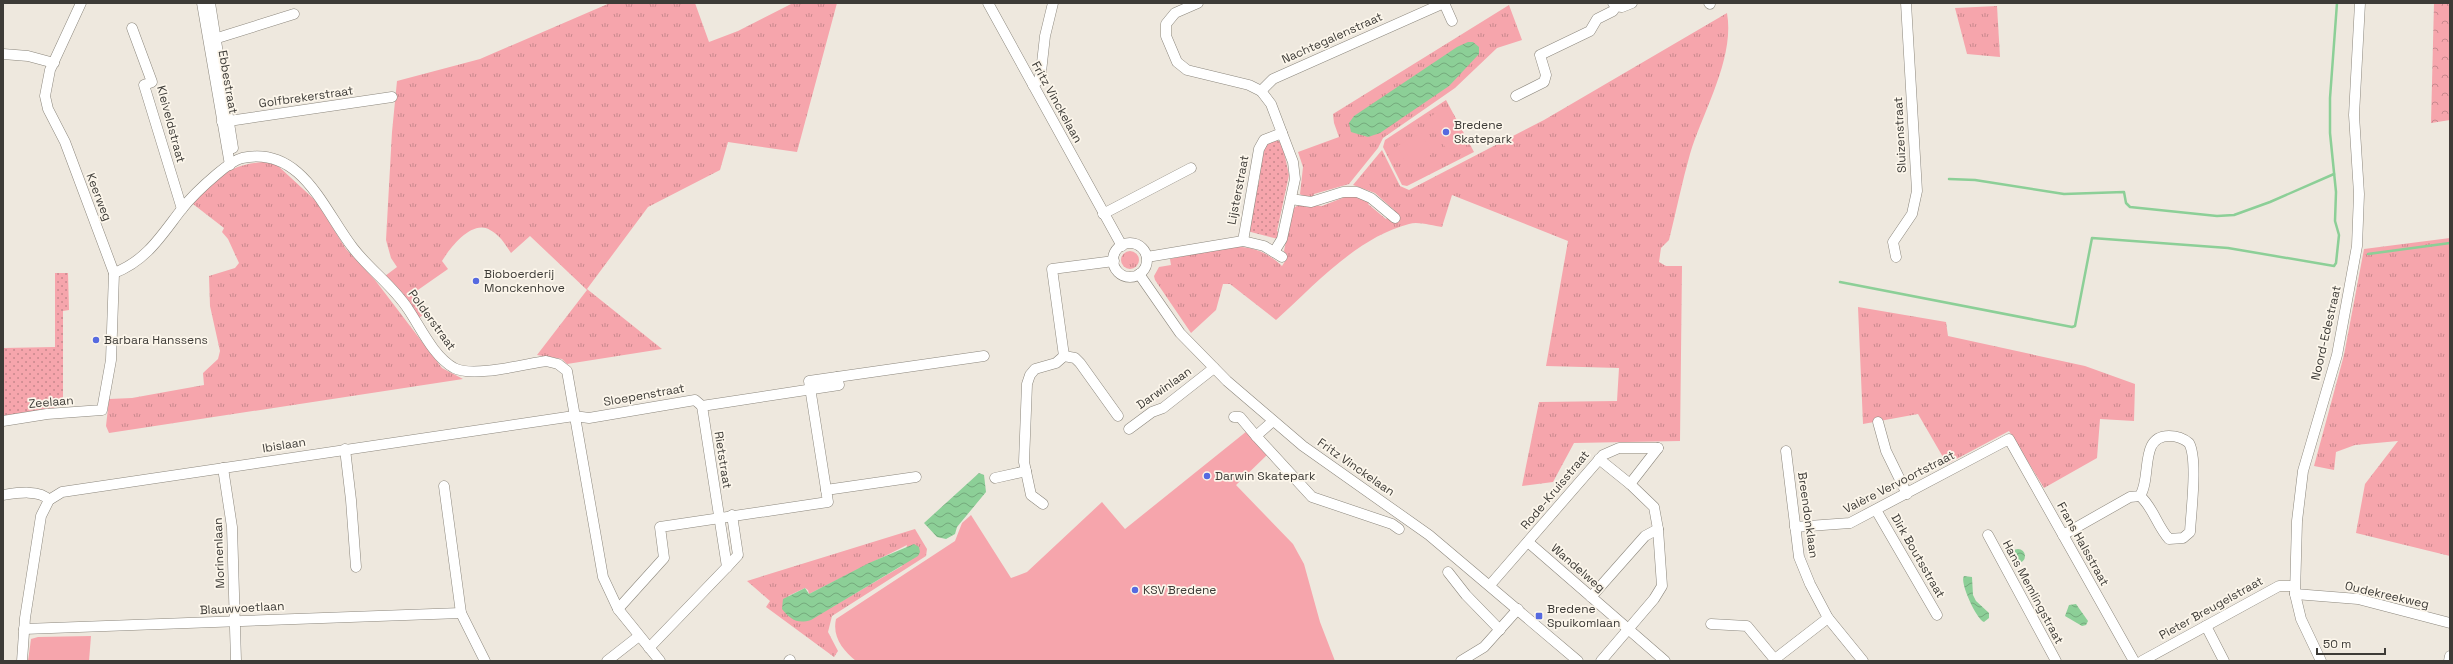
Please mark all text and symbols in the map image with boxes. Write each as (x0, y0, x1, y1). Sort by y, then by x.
street label: Nachtegalenstraat (1279, 9, 1385, 67)
street label: Ebbestraat (215, 49, 241, 115)
street label: Fritz Vinckelaan (1028, 58, 1086, 146)
street label: Golfbrekerstraat (258, 82, 354, 112)
street label: Kleiveldstraat (153, 84, 189, 164)
street label: Sluizenstraat (1890, 97, 1910, 173)
place label: Bredene Skatepark (1454, 117, 1513, 147)
marker: Bredene Skatepark (1441, 127, 1451, 137)
street label: Lijsterstraat (1223, 154, 1253, 226)
street label: Keerweg (83, 171, 115, 223)
place label: Bioboerderij Monckenhove (484, 266, 565, 296)
marker: Bioboerderij Monckenhove (471, 276, 481, 286)
street label: Noord-Edestraat (2307, 284, 2345, 382)
street label: Polderstraat (404, 286, 460, 354)
place label: Barbara Hanssens (104, 332, 208, 348)
marker: Barbara Hanssens (91, 335, 101, 345)
street label: Darwinlaan (1133, 363, 1195, 413)
street label: Sloepenstraat (602, 380, 686, 410)
street label: Zeelaan (28, 392, 74, 412)
street label: Rietstraat (711, 430, 735, 490)
street label: Ibislaan (261, 434, 307, 456)
street label: Fritz Vinckelaan (1314, 434, 1398, 500)
street label: Rode-Kruisstraat (1517, 447, 1593, 533)
street label: Valère Vervoortstraat (1841, 447, 1957, 517)
place label: Darwin Skatepark (1215, 468, 1316, 484)
marker: Darwin Skatepark (1202, 471, 1212, 481)
street label: Breendonklaan (1794, 471, 1822, 559)
street label: Frans Halsstraat (2053, 499, 2113, 589)
street label: Dirk Boutsstraat (1887, 511, 1949, 601)
street label: Morinenlaan (210, 517, 228, 589)
street label: Hans Memlingstraat (1999, 537, 2067, 647)
street label: Wandelweg (1548, 540, 1608, 596)
street label: Pieter Breugelstraat (2156, 573, 2266, 643)
street label: Oudekreekweg (2343, 578, 2431, 612)
place label: KSV Bredene (1143, 582, 1216, 598)
marker: KSV Bredene (1130, 585, 1140, 595)
street label: Blauwvoetlaan (199, 598, 285, 618)
place label: Bredene Spuikomlaan (1547, 601, 1620, 631)
marker: Bredene Spuikomlaan (1534, 611, 1544, 621)
scale bar (2317, 630, 2385, 656)
text: 50 m (2323, 636, 2351, 652)

